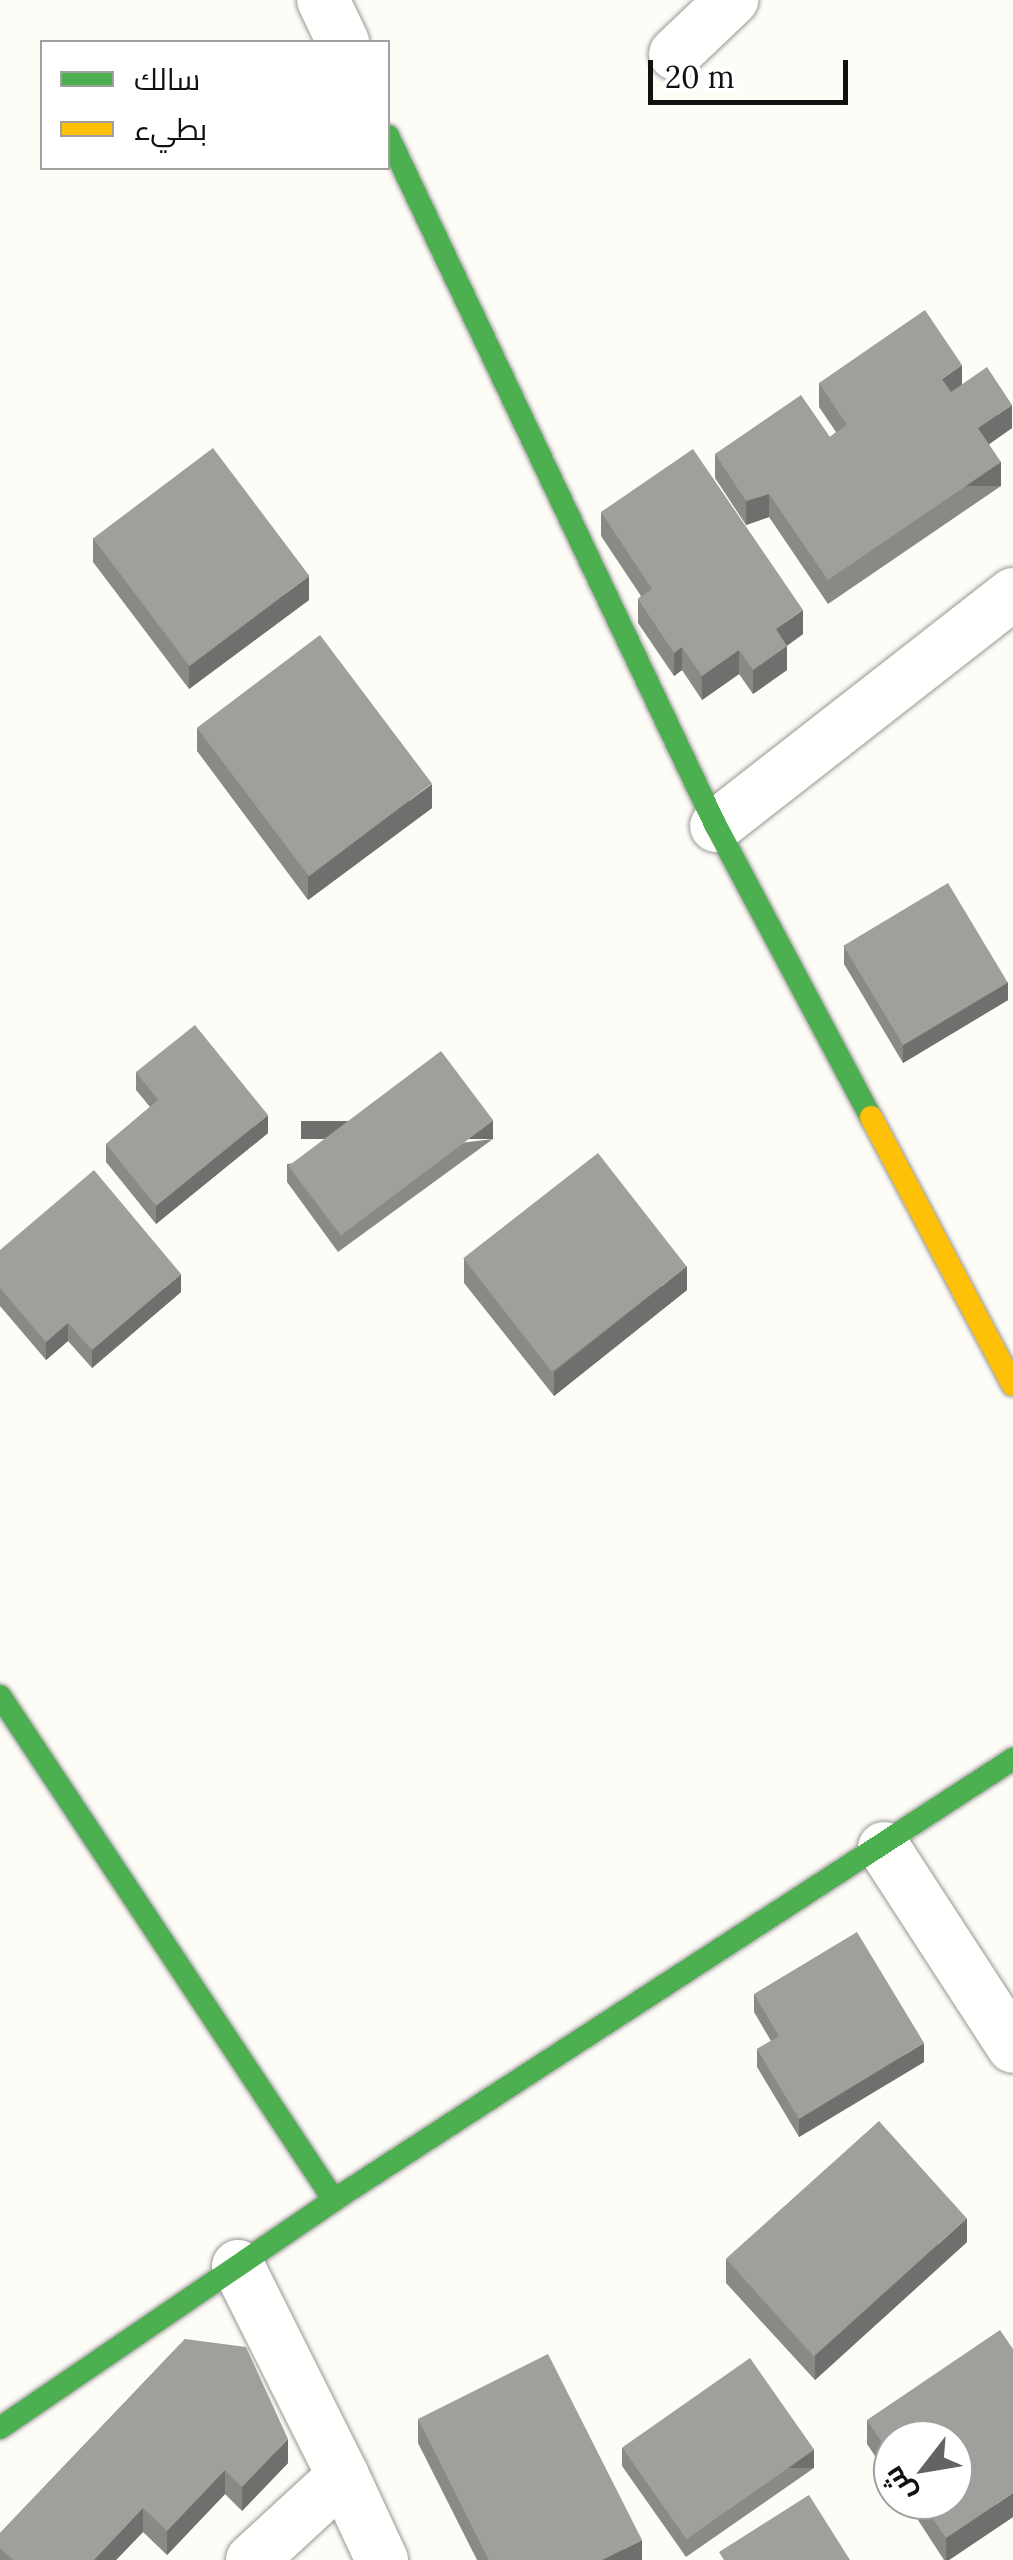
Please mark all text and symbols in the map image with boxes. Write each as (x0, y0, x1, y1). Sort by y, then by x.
legend (40, 40, 390, 170)
scale bar (653, 40, 853, 102)
text: 20 m (665, 58, 734, 96)
text: سالك (134, 60, 200, 98)
text: بطيء (134, 110, 207, 148)
north arrow (873, 2420, 973, 2520)
text: ش (874, 2460, 924, 2509)

